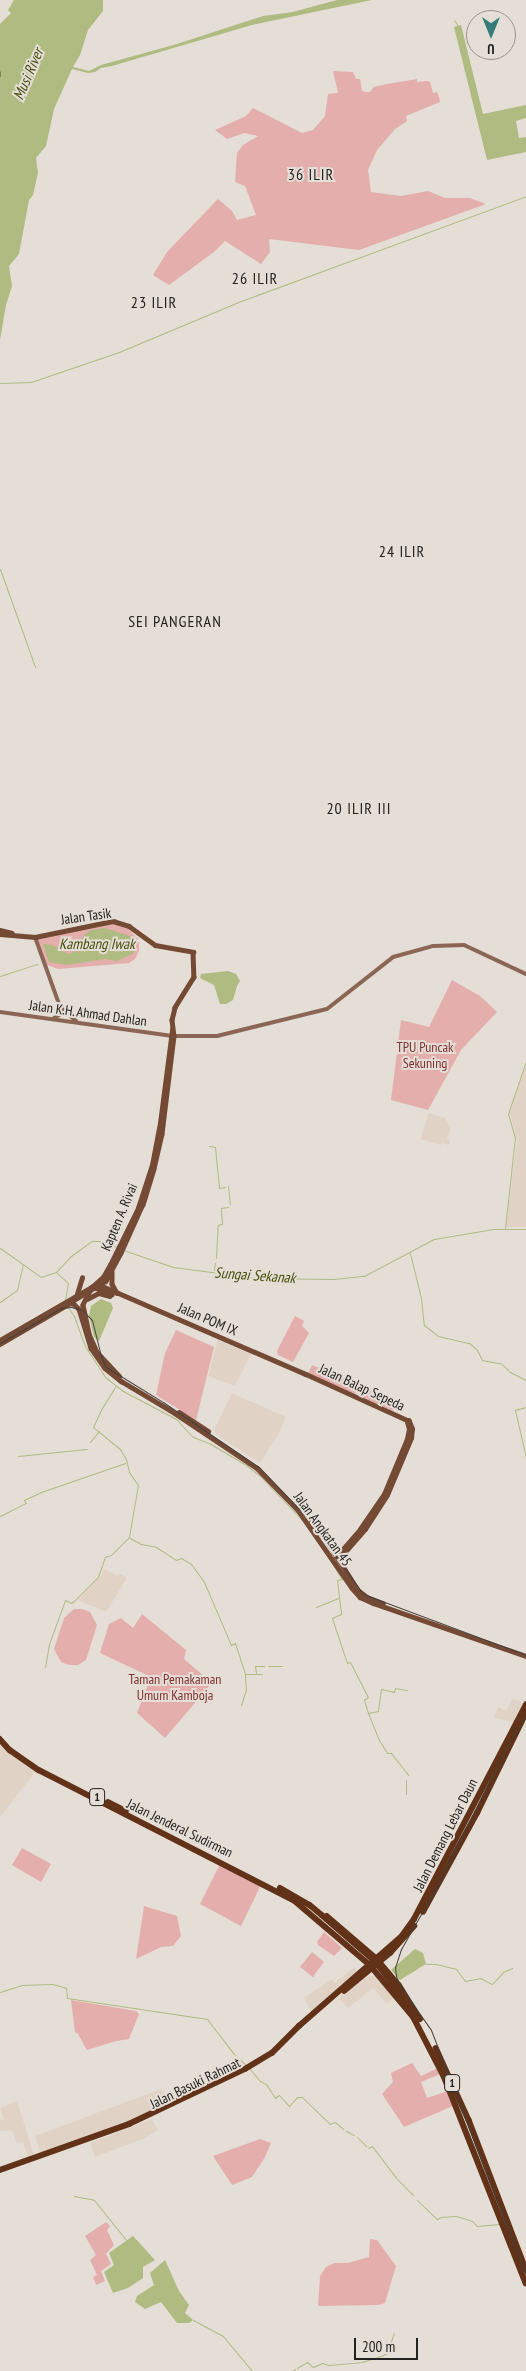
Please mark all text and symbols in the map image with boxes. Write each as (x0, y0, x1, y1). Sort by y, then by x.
north arrow (466, 10, 516, 60)
text: U (487, 40, 495, 58)
water label: Musi River (9, 46, 47, 102)
district label: 36 ILIR (287, 164, 335, 184)
district label: 26 ILIR (231, 268, 279, 288)
district label: 23 ILIR (130, 292, 178, 312)
district label: 24 ILIR (378, 541, 426, 561)
district label: SEI PANGERAN (127, 611, 223, 631)
district label: 20 ILIR III (325, 798, 393, 818)
street label: Jalan Tasik (60, 904, 112, 928)
water label: Kambang Iwak (59, 935, 135, 953)
street label: Jalan K.H. Ahmad Dahlan (27, 996, 149, 1030)
park label: TPU Puncak Sekuning (396, 1039, 454, 1072)
street label: Kapten A. Rivai (97, 1180, 141, 1254)
water label: Sungai Sekanak (214, 1263, 296, 1287)
street label: Jalan POM IX (176, 1299, 240, 1339)
street label: Jalan Balap Sepeda (317, 1360, 407, 1414)
street label: Jalan Angkatan 45 (290, 1488, 356, 1570)
park label: Taman Pemakaman Umum Kamboja (129, 1671, 221, 1704)
street label: Jalan Demang Lebar Daun (409, 1776, 481, 1894)
road number: 1 (88, 1788, 106, 1806)
street label: Jalan Jenderal Sudirman (124, 1795, 236, 1861)
street label: Jalan Basuki Rahmat (147, 2054, 243, 2112)
road number: 1 (443, 2074, 461, 2092)
scale bar (356, 2328, 420, 2360)
text: 200 m (362, 2337, 395, 2356)

